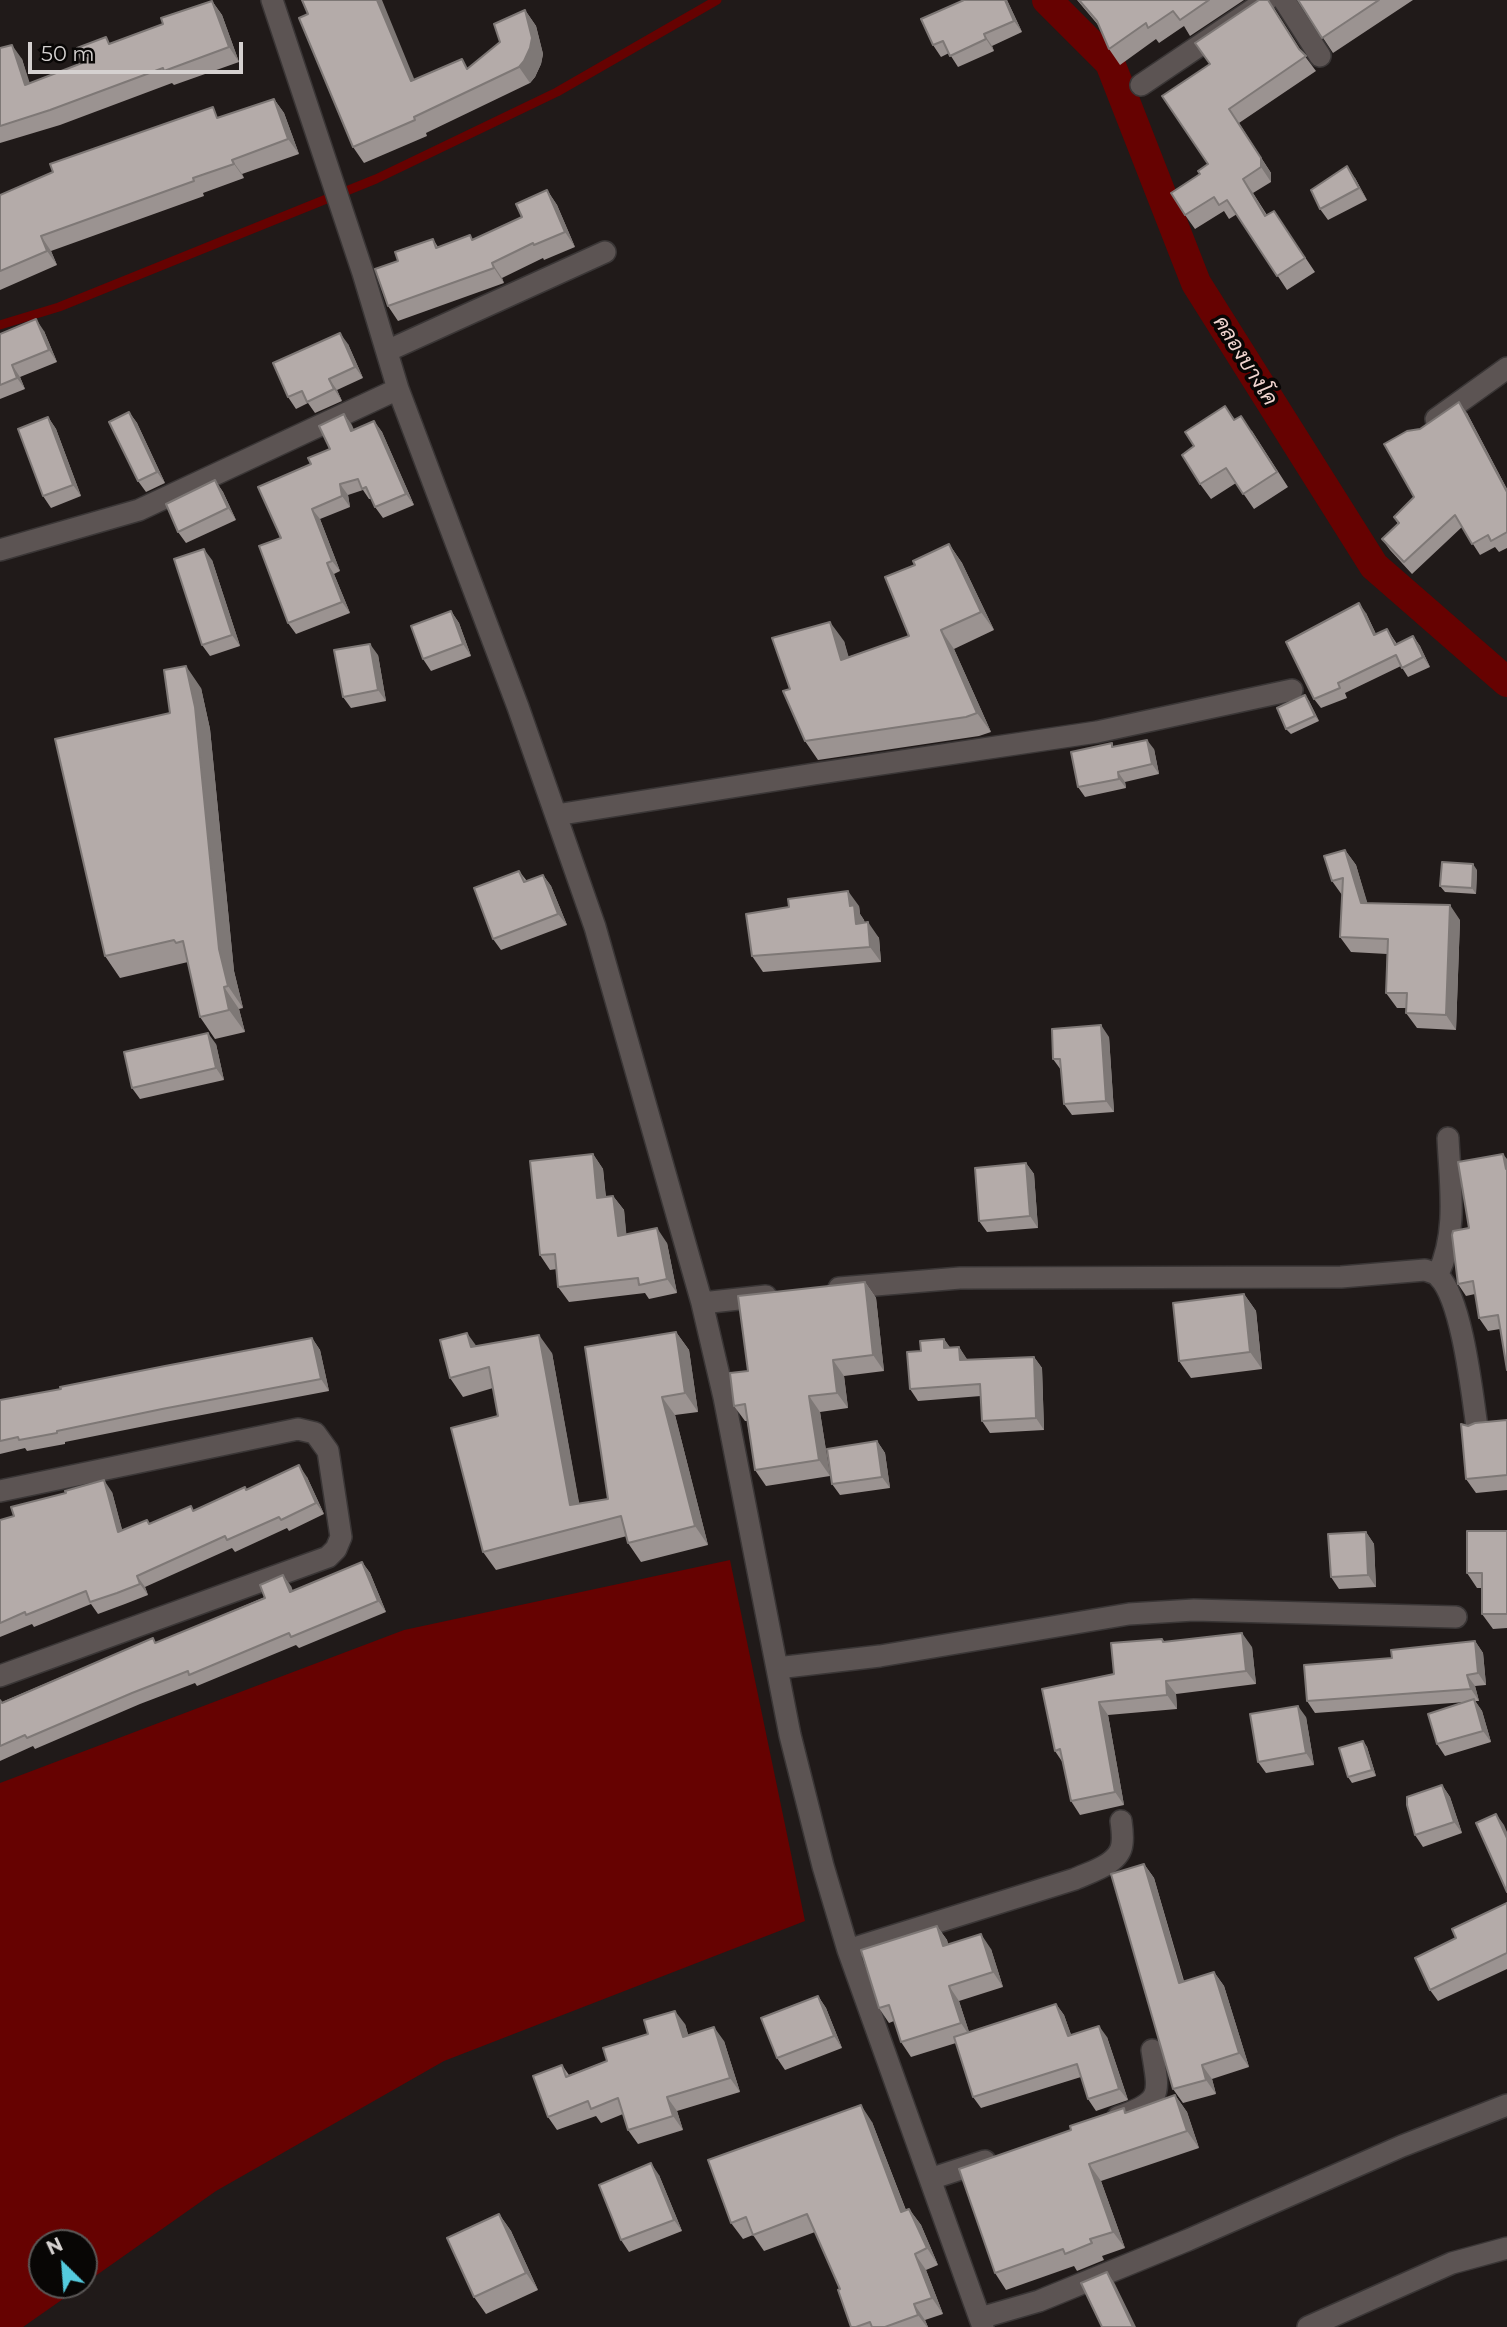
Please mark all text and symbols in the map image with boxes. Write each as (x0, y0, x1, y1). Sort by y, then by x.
scale bar (32, 28, 247, 72)
text: 50 m (41, 41, 95, 66)
water label: คลองบางโค (1208, 312, 1282, 410)
north arrow (28, 2229, 98, 2299)
text: N (43, 2233, 67, 2260)

